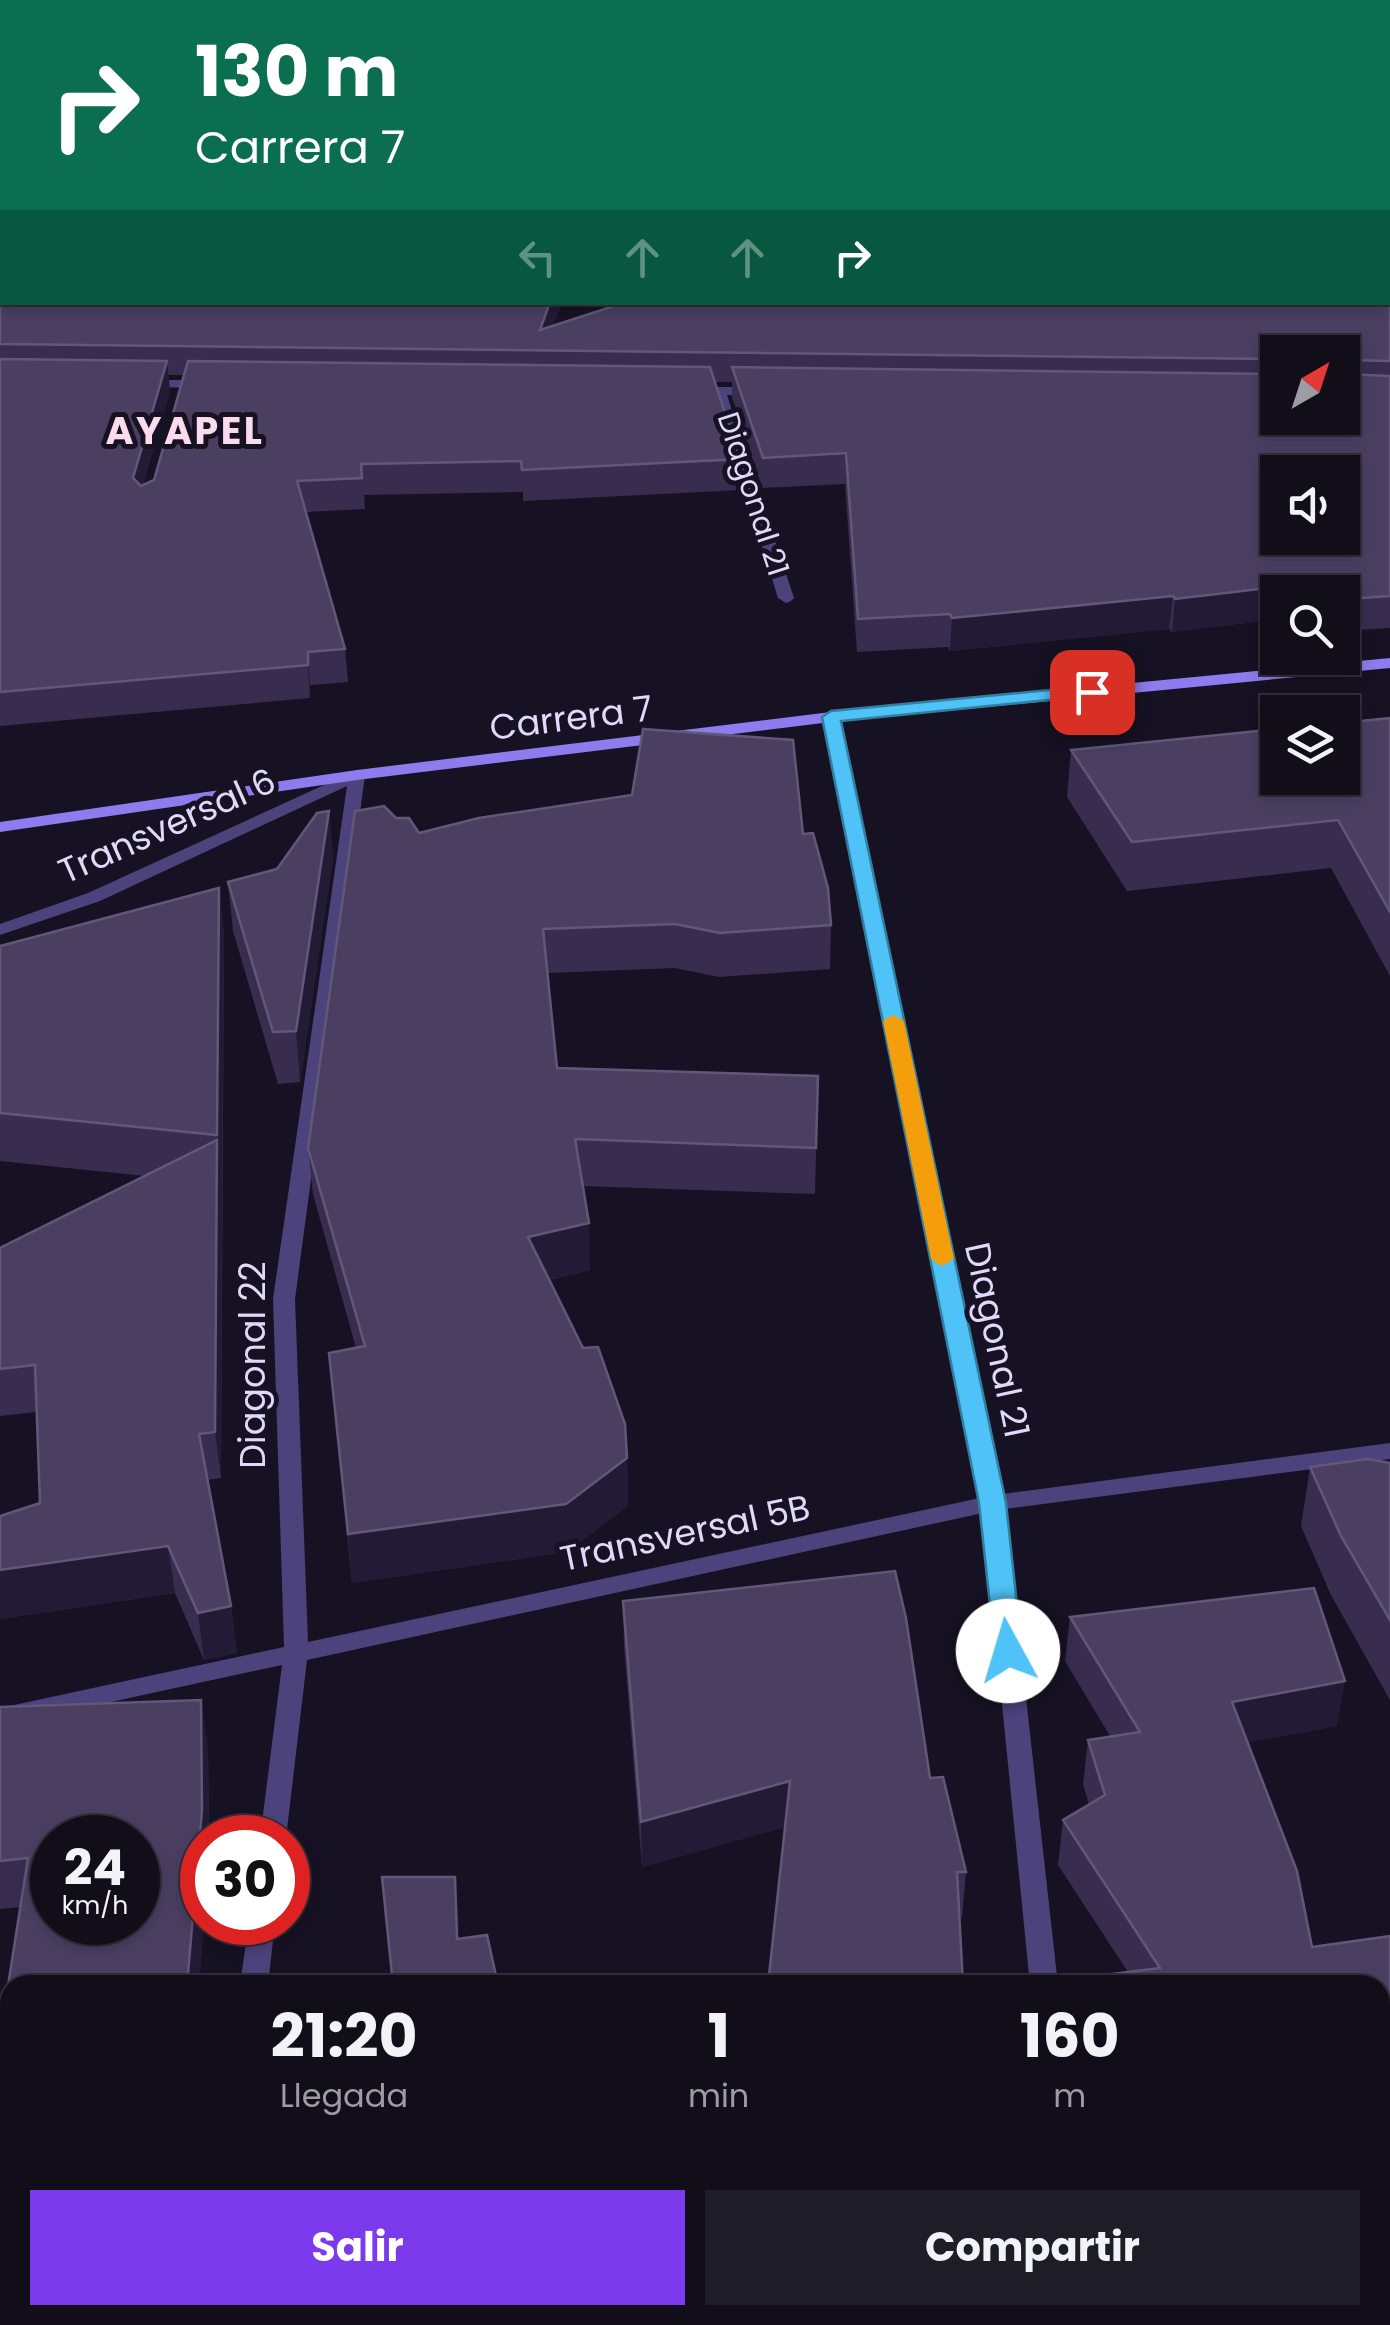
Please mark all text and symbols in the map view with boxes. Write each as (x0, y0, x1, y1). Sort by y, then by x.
text: 130 m (195, 22, 398, 121)
icon: right (30, 40, 160, 170)
text: Carrera 7 (195, 116, 405, 179)
icon: left (510, 230, 565, 285)
icon: ahead (615, 230, 670, 285)
icon: ahead (720, 230, 775, 285)
icon: right (825, 230, 880, 285)
north arrow (1260, 335, 1360, 435)
map controls (1260, 335, 1360, 795)
district label: AYAPEL (106, 404, 264, 457)
street label: Diagonal 21 (707, 406, 800, 581)
button: sound (1260, 455, 1360, 555)
button: search (1260, 575, 1360, 675)
pin (1050, 650, 1135, 735)
icon: arrive (1065, 665, 1120, 720)
street label: Carrera 7 (487, 683, 655, 752)
button: layers (1260, 695, 1360, 795)
street label: Transversal 6 (50, 756, 283, 895)
street label: Diagonal 21 (953, 1238, 1042, 1442)
street label: Diagonal 22 (228, 1261, 277, 1469)
street label: Transversal 5B (556, 1482, 814, 1583)
position arrow (956, 1599, 1060, 1703)
speed limit sign: 30 (180, 1815, 310, 1945)
text: 24 (64, 1832, 126, 1903)
text: km/h (62, 1888, 128, 1923)
text: 21:20 (270, 1994, 418, 2078)
text: 1 (707, 1994, 730, 2078)
text: 160 (1020, 1994, 1120, 2078)
text: Llegada (280, 2073, 408, 2118)
text: min (688, 2073, 749, 2118)
text: m (1053, 2073, 1086, 2118)
button: Salir (30, 2190, 685, 2305)
button: Compartir (705, 2190, 1360, 2305)

